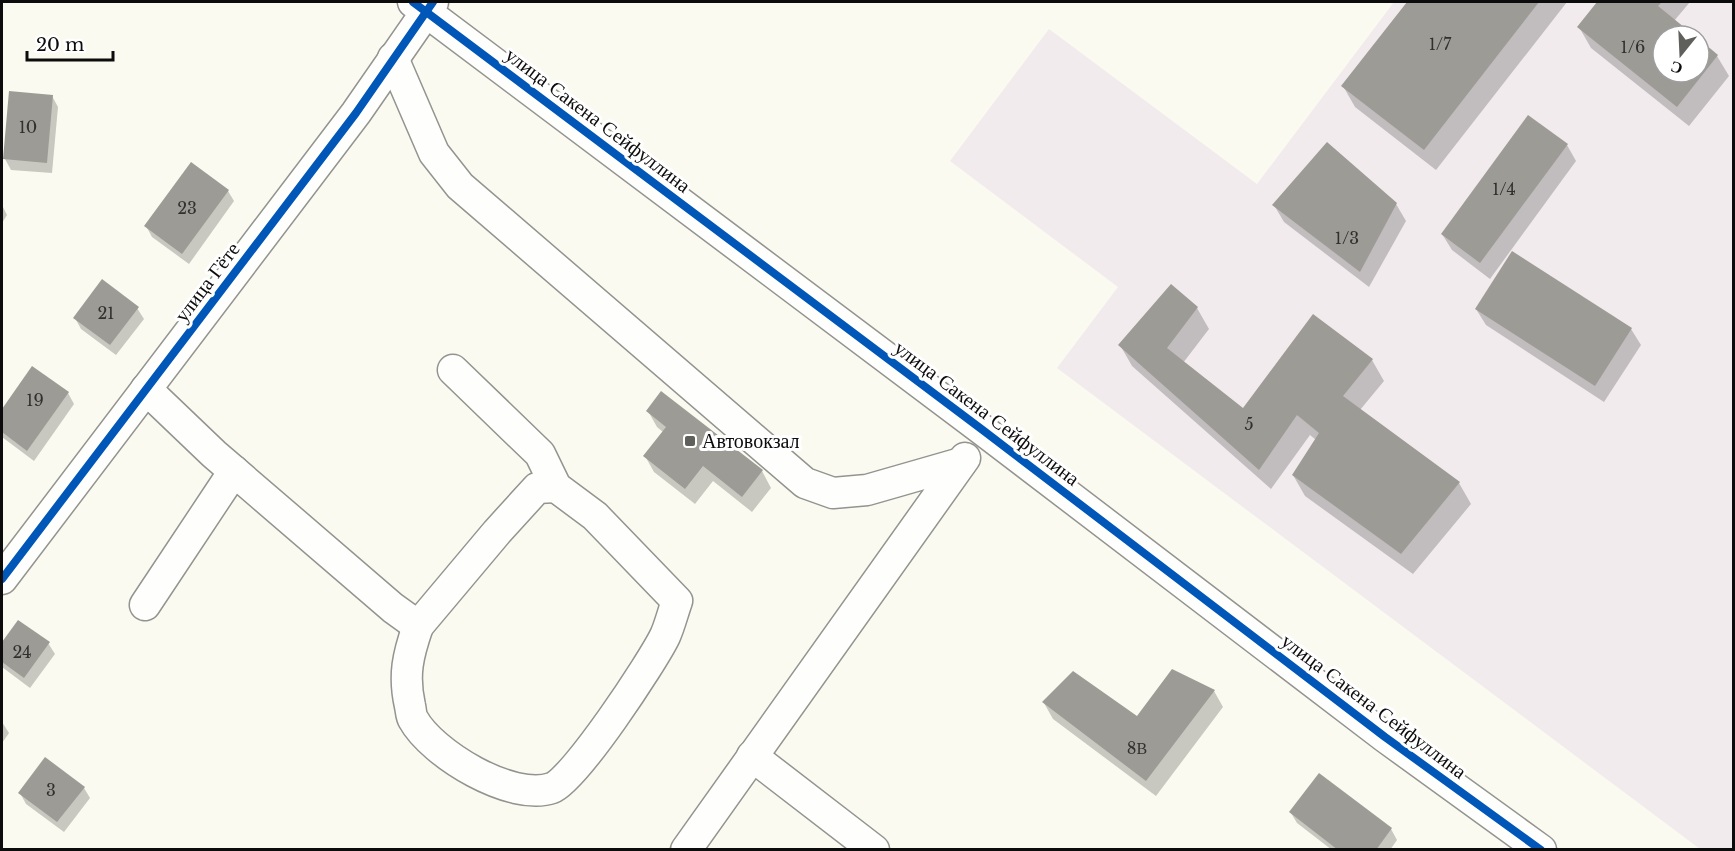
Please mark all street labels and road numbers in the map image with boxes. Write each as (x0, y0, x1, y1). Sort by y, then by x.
street label: улица Сакена Сейфуллина (501, 42, 695, 198)
street label: улица Гёте (169, 237, 245, 326)
street label: улица Сакена Сейфуллина (890, 335, 1084, 491)
street label: улица Сакена Сейфуллина (1277, 628, 1471, 784)

